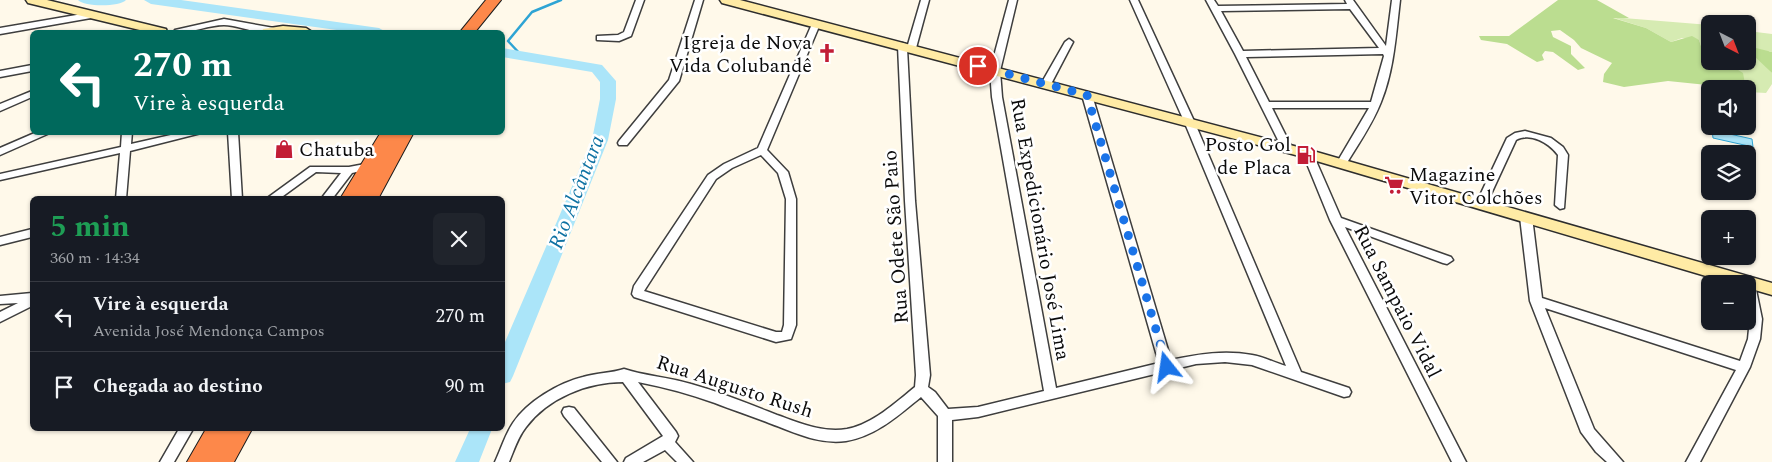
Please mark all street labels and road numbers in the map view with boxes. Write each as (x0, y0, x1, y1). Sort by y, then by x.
street label: Rua Expedicionário José Lima (1002, 96, 1078, 363)
street label: Rua Odete São Paio (875, 149, 917, 325)
street label: Rua Sampaio Vidal (1346, 220, 1449, 383)
street label: Rua Augusto Rush (652, 347, 817, 426)

